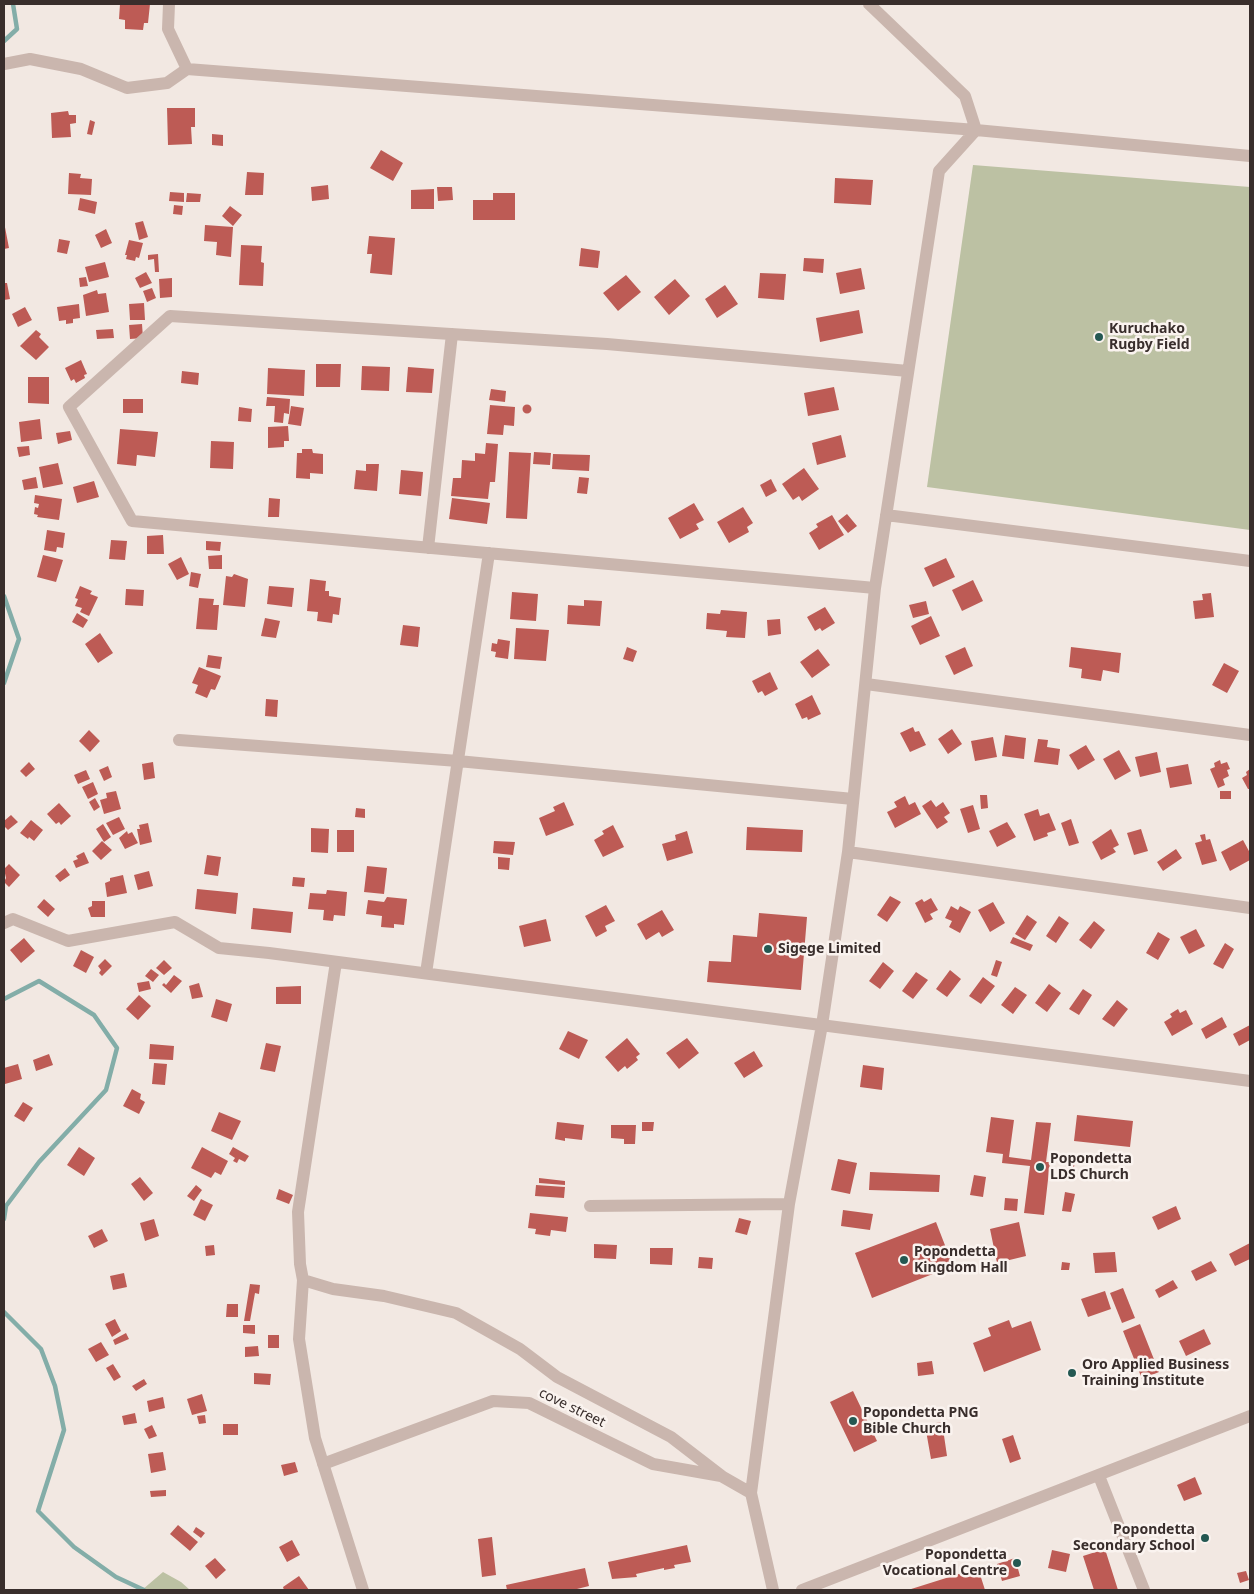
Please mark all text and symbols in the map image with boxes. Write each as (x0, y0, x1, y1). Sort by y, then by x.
place label: Kuruchako Rugby Field (1109, 321, 1190, 354)
marker: Kuruchako Rugby Field (1093, 331, 1105, 343)
place label: Sigege Limited (778, 941, 881, 957)
marker: Sigege Limited (762, 943, 774, 955)
place label: Popondetta LDS Church (1050, 1151, 1132, 1184)
marker: Popondetta LDS Church (1034, 1161, 1046, 1173)
place label: Popondetta Kingdom Hall (914, 1244, 1008, 1276)
marker: Popondetta Kingdom Hall (898, 1254, 910, 1266)
place label: Oro Applied Business Training Institute (1082, 1357, 1229, 1390)
marker: Oro Applied Business Training Institute (1066, 1367, 1078, 1379)
street label: cove street (536, 1385, 608, 1431)
place label: Popondetta PNG Bible Church (863, 1405, 979, 1438)
marker: Popondetta PNG Bible Church (847, 1415, 859, 1427)
place label: Popondetta Secondary School (1073, 1522, 1195, 1554)
marker: Popondetta Secondary School (1199, 1532, 1211, 1544)
place label: Popondetta Vocational Centre (883, 1547, 1007, 1580)
marker: Popondetta Vocational Centre (1011, 1557, 1023, 1569)

